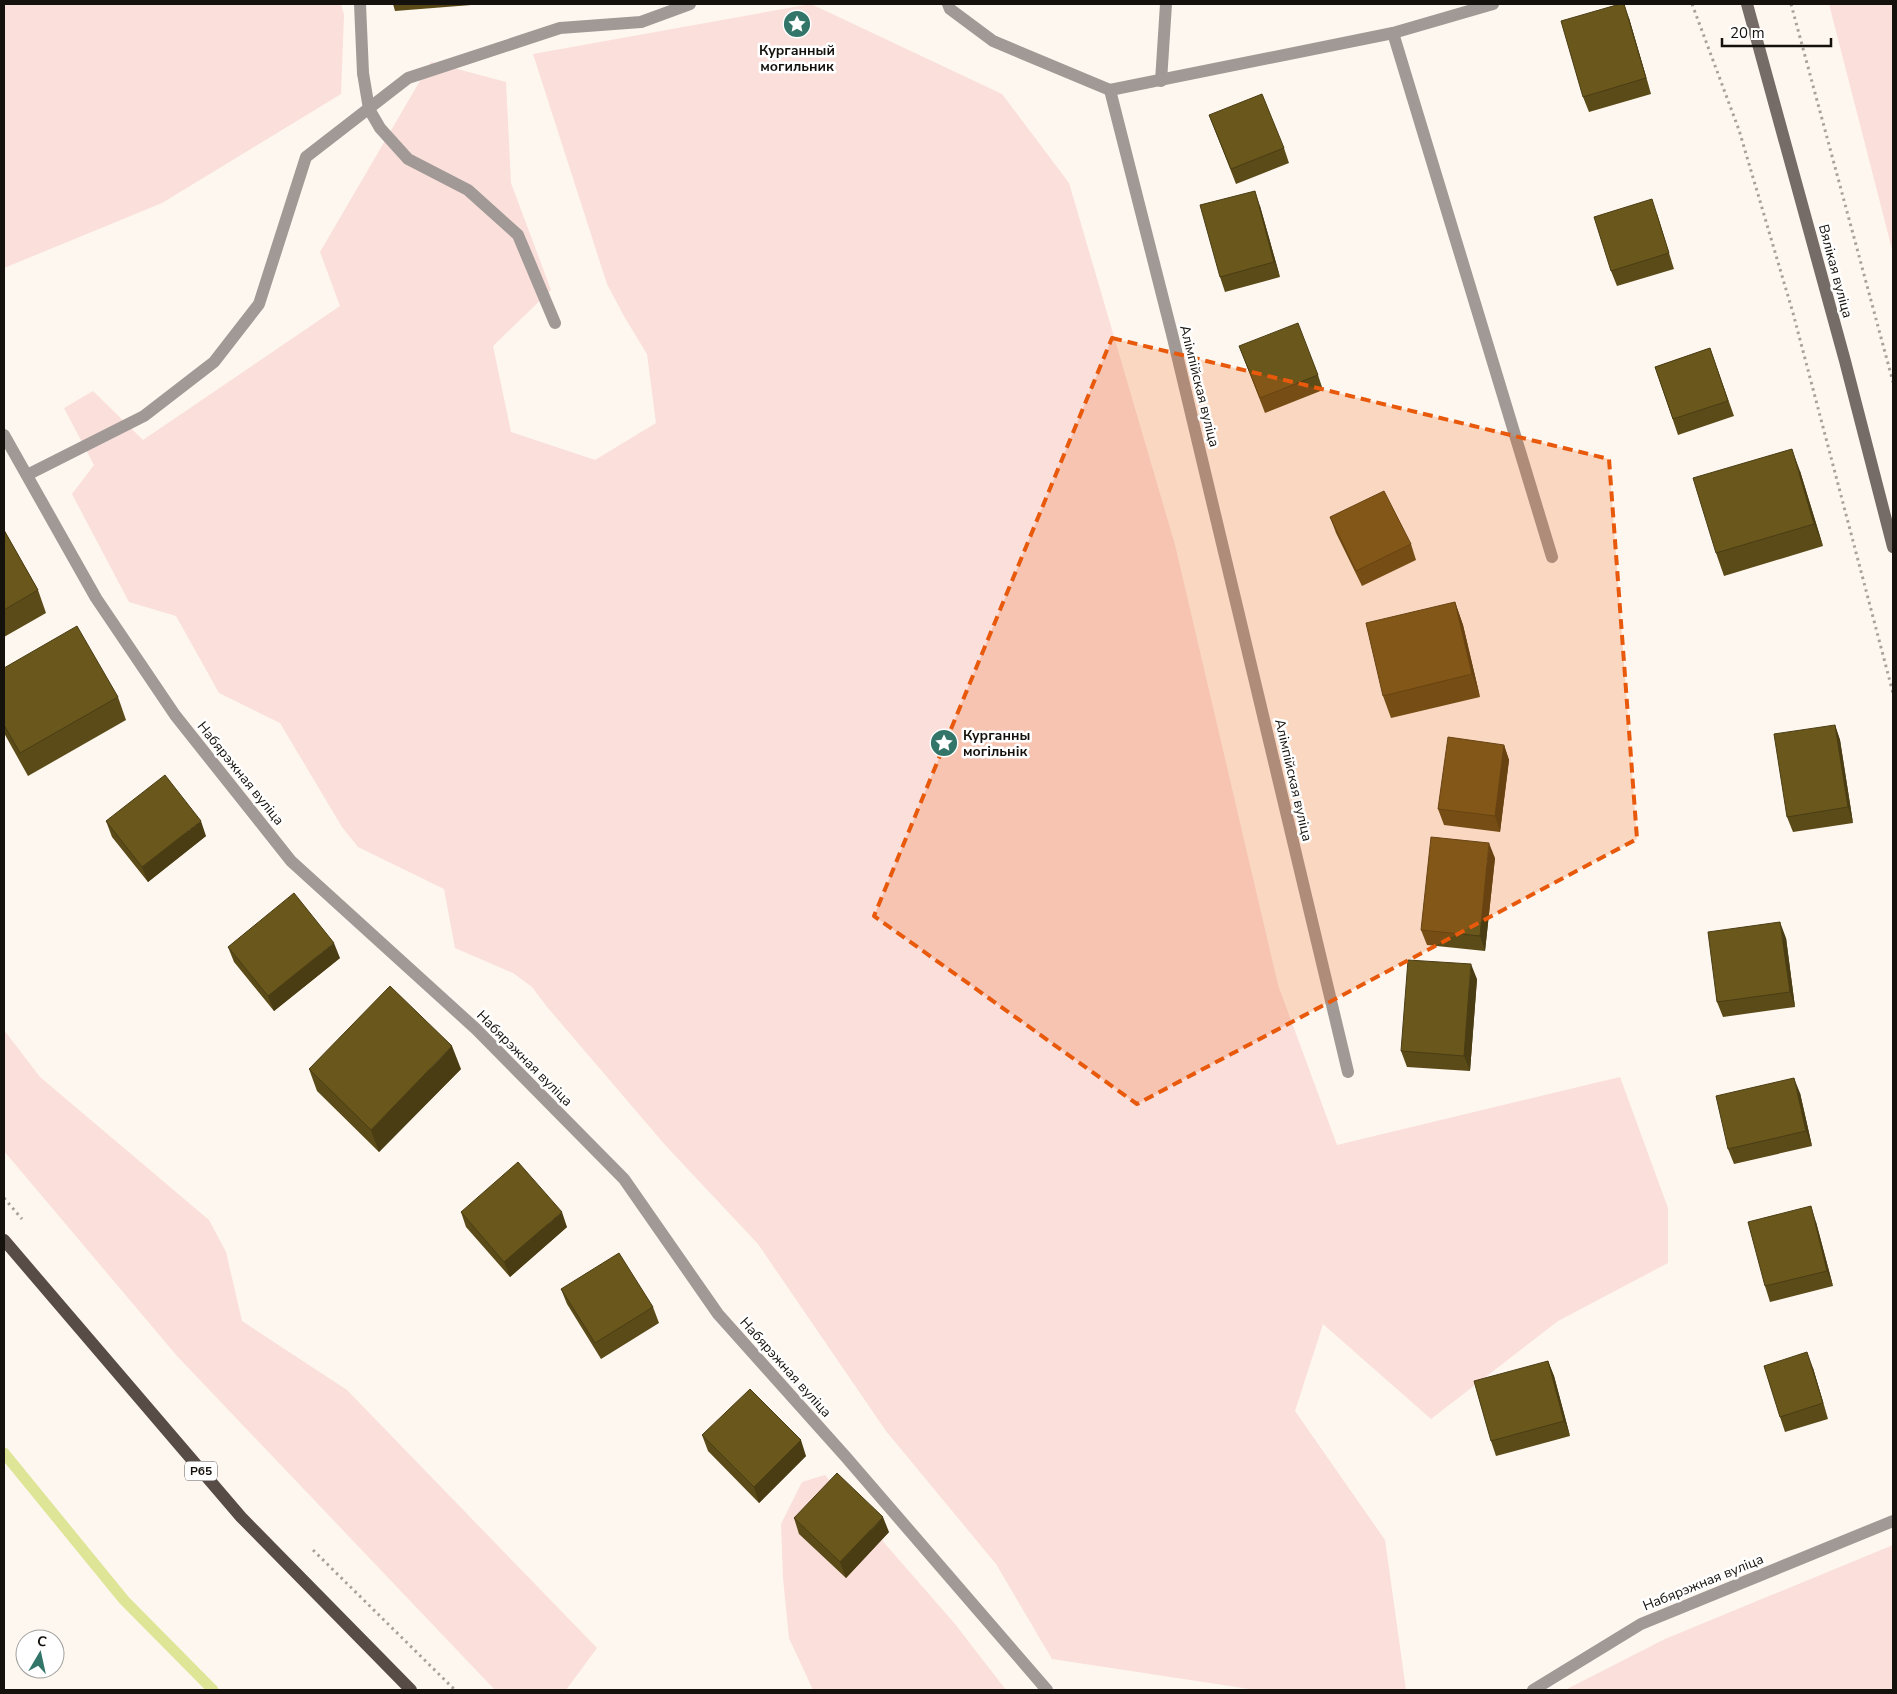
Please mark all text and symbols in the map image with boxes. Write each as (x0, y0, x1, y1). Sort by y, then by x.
place icon: Курганный могильник (782, 9, 812, 39)
scale bar (1722, 15, 1831, 47)
text: 20 m (1730, 23, 1765, 43)
place label: Курганный могильник (759, 41, 835, 76)
street label: Вялікая вуліца (1814, 222, 1857, 320)
street label: Алімпійская вуліца (1175, 323, 1224, 449)
street label: Набярэжная вуліца (193, 717, 288, 829)
street label: Алімпійская вуліца (1270, 717, 1317, 843)
place label: Курганны могільнік (963, 726, 1030, 761)
place icon: Курганны могільнік (929, 728, 959, 758)
street label: Набярэжная вуліца (472, 1006, 577, 1111)
street label: Набярэжная вуліца (736, 1313, 836, 1421)
road number: Р65 (185, 1462, 217, 1480)
street label: Набярэжная вуліца (1640, 1550, 1766, 1615)
north arrow (15, 1629, 65, 1679)
text: С (36, 1632, 49, 1652)

